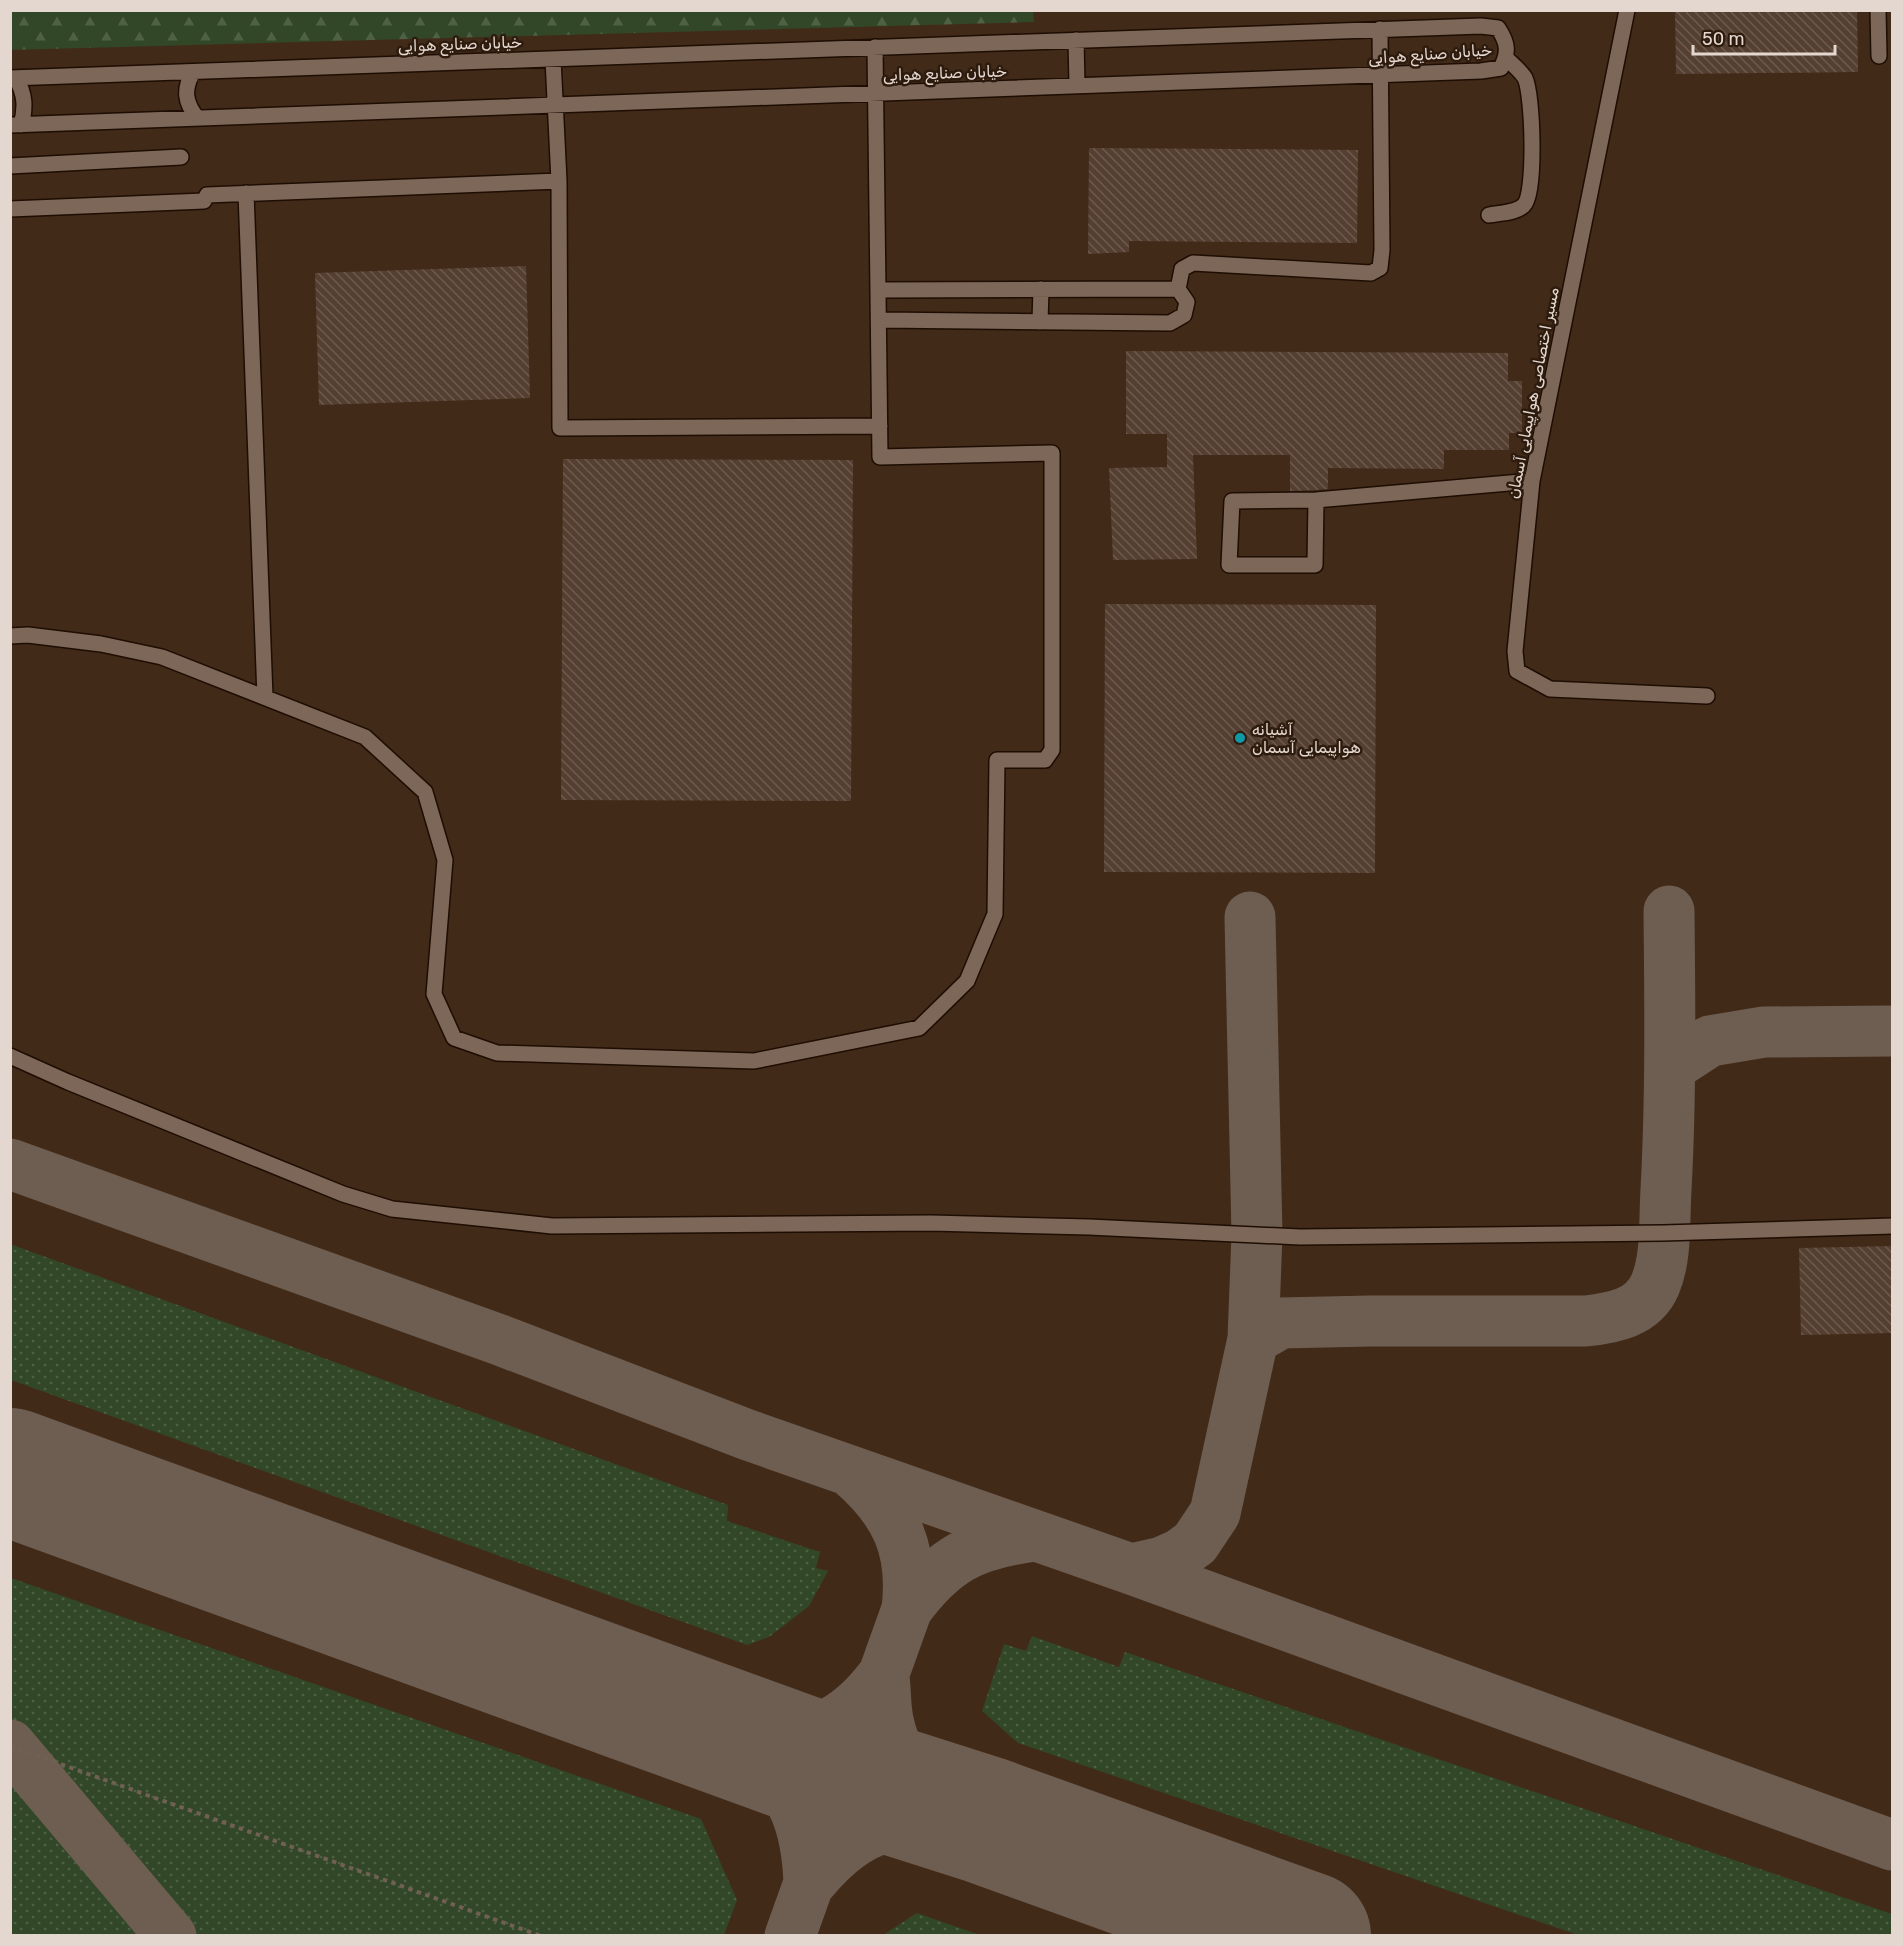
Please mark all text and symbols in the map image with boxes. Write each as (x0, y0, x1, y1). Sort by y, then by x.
scale bar (1693, 18, 1836, 56)
text: 50 m (1702, 28, 1745, 50)
street label: خیابان صنایع هوایی (398, 32, 522, 58)
street label: خیابان صنایع هوایی (1367, 40, 1493, 70)
street label: خیابان صنایع هوایی (883, 61, 1007, 87)
street label: مسیر اختصاصی هواپیمایی آسمان (1503, 286, 1564, 501)
place label: آشیانه هواپیمایی آسمان (1252, 720, 1361, 758)
marker: آشیانه هواپیمایی آسمان (1233, 731, 1247, 745)

